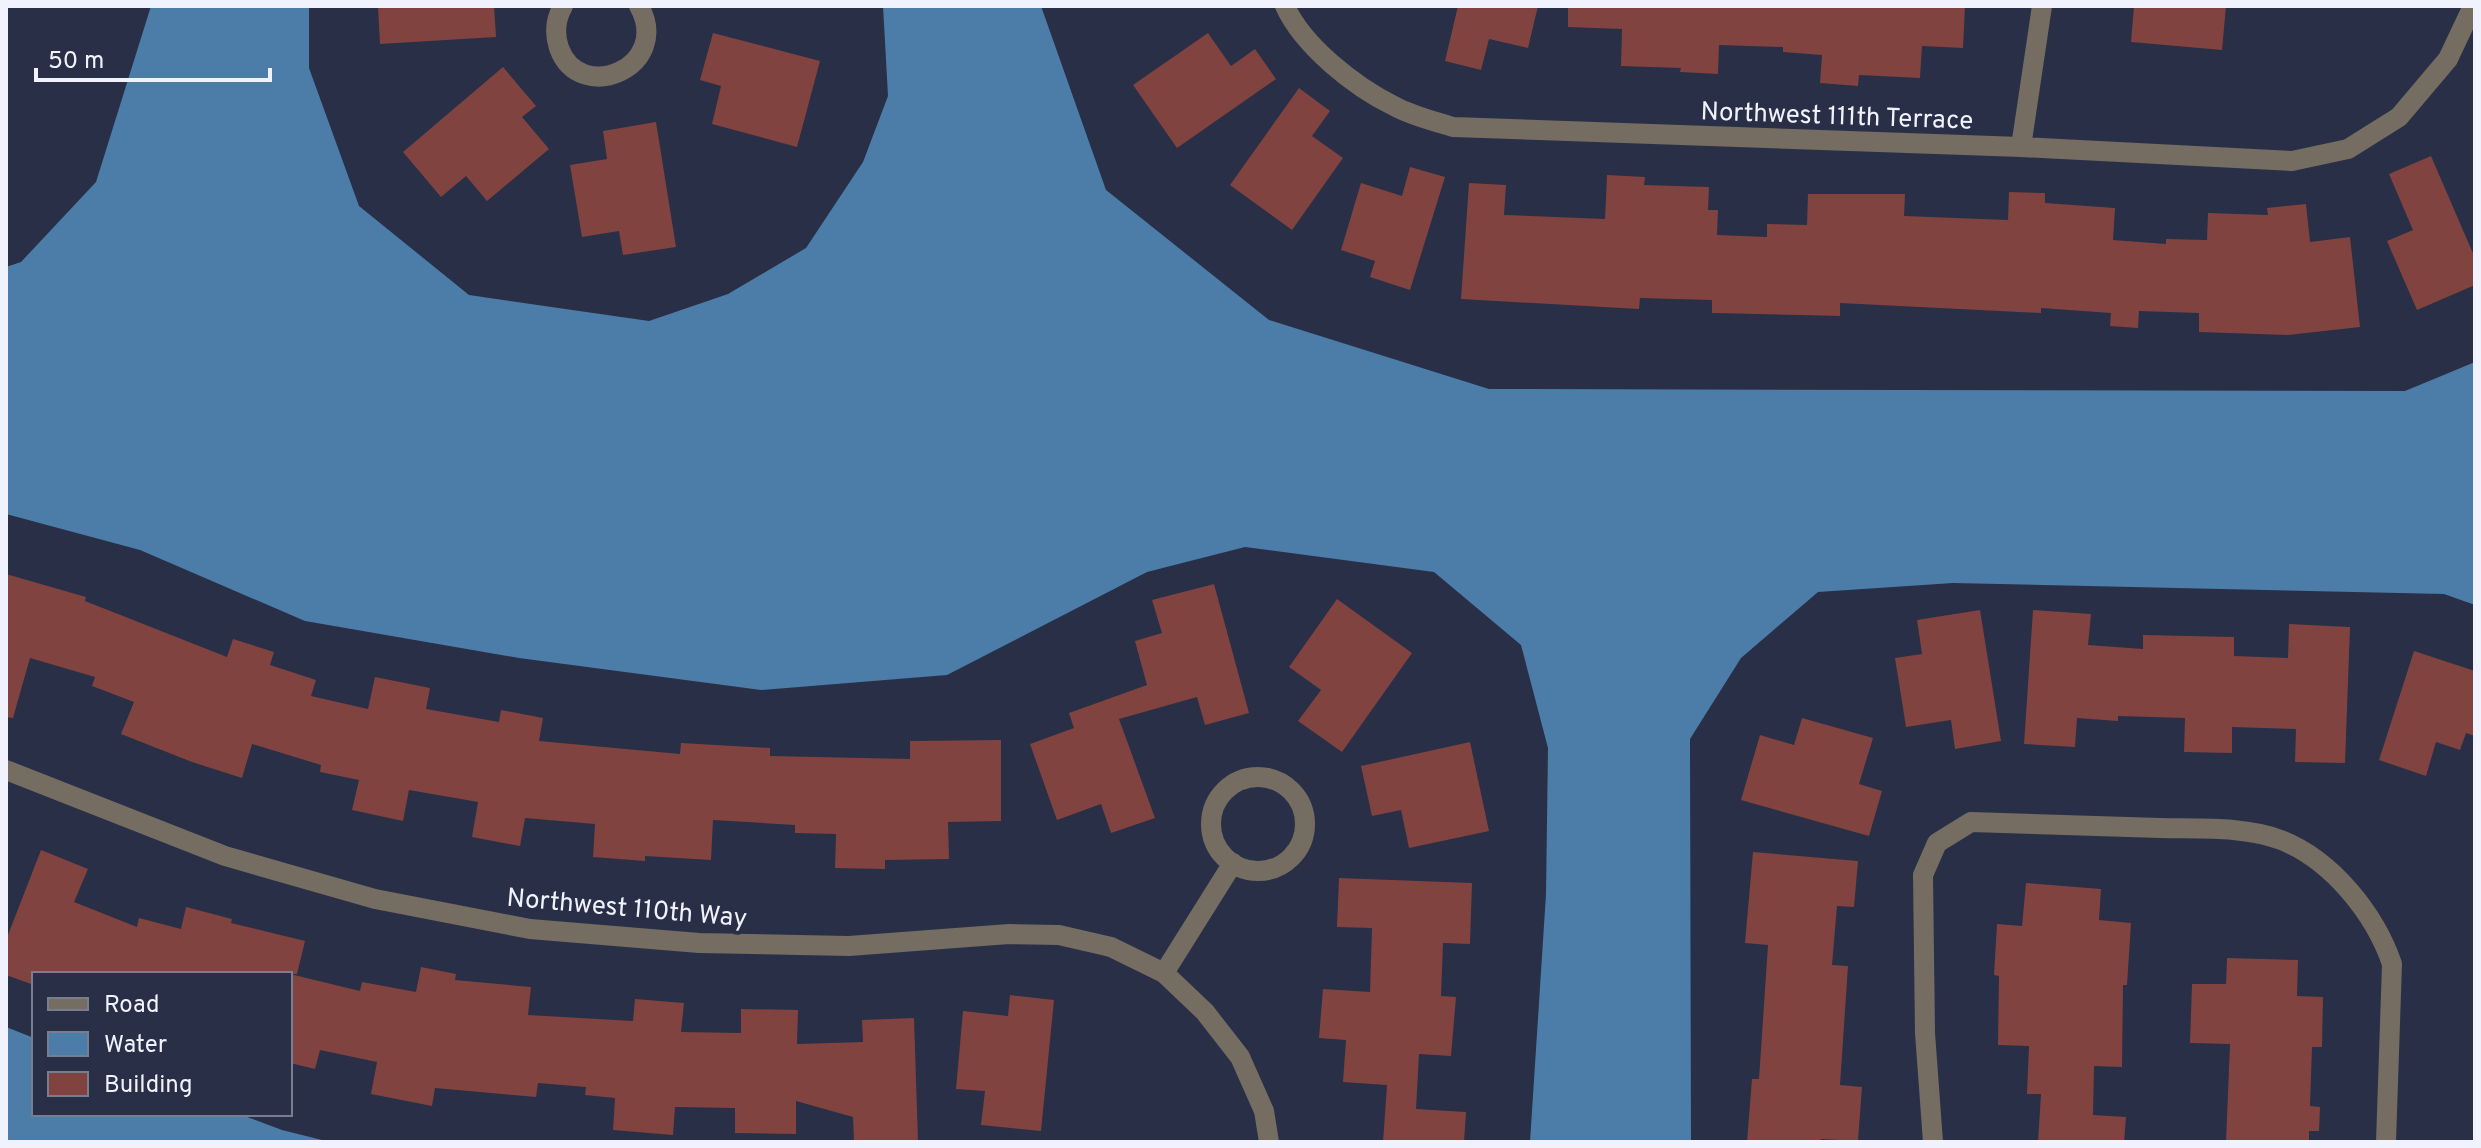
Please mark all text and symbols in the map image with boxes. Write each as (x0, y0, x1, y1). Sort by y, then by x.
scale bar (36, 32, 270, 82)
text: 50 m (48, 47, 104, 77)
street label: Northwest 111th Terrace (1700, 96, 1974, 139)
street label: Northwest 110th Way (505, 883, 748, 936)
legend (32, 972, 292, 1116)
text: Road (104, 991, 160, 1021)
text: Water (104, 1031, 167, 1061)
text: Building (104, 1071, 193, 1101)

